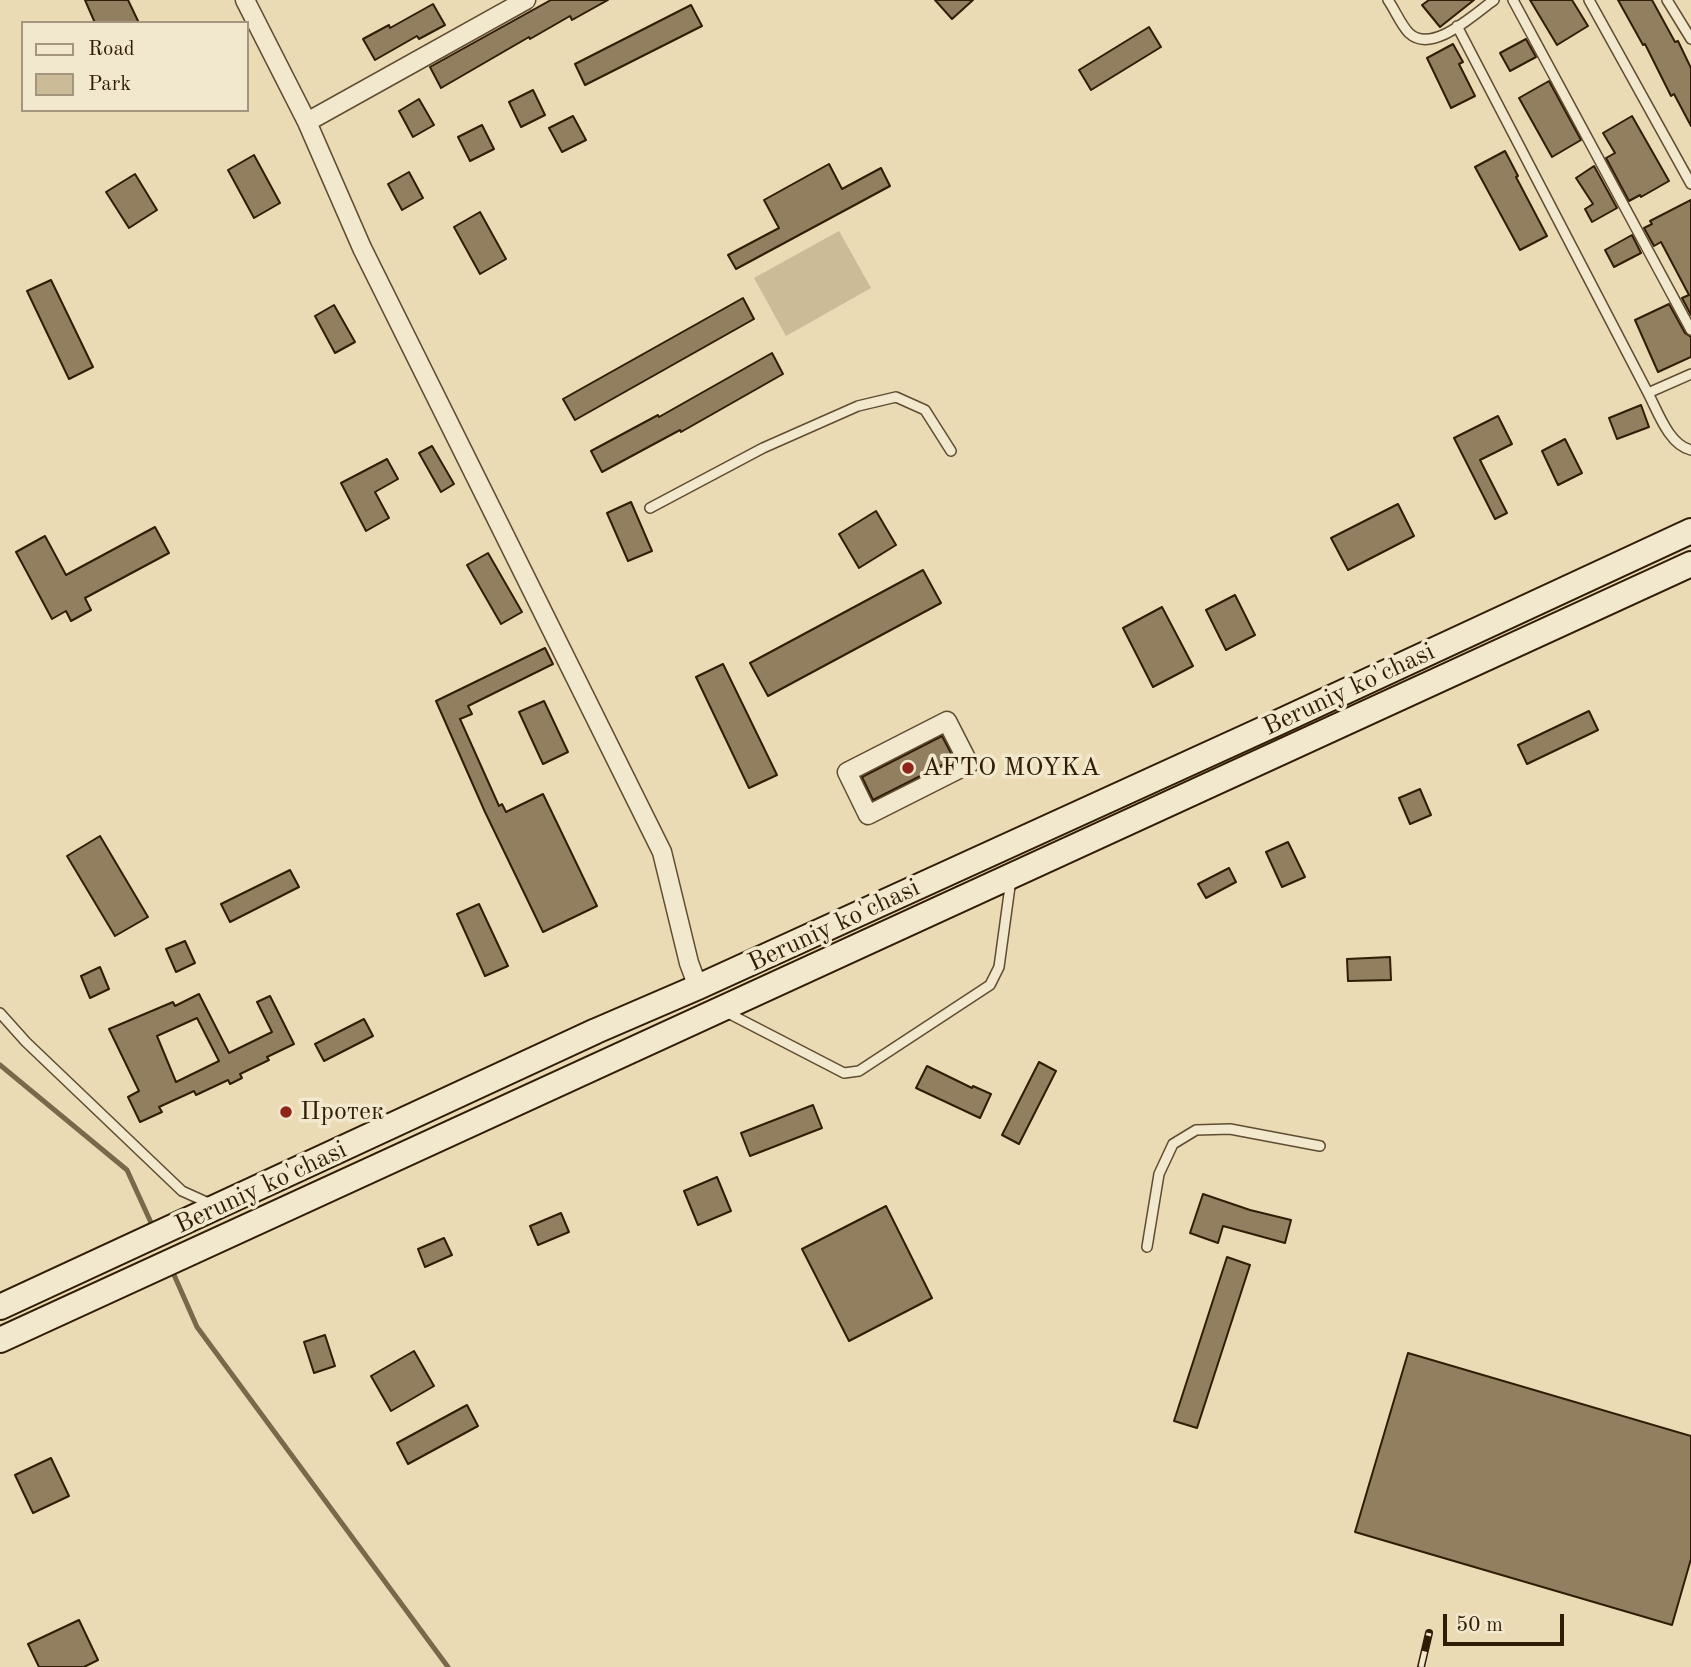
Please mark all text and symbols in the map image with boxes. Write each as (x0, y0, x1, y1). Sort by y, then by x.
legend (21, 21, 248, 112)
text: Road (88, 39, 135, 60)
text: Park (88, 74, 131, 95)
street label: Beruniy ko'chasi (1258, 637, 1440, 743)
place label: AFTO MOYKA (922, 752, 1100, 784)
marker: AFTO MOYKA (900, 760, 916, 776)
street label: Beruniy ko'chasi (743, 873, 925, 979)
place label: Протек (300, 1096, 384, 1128)
marker: Протек (278, 1104, 294, 1120)
street label: Beruniy ko'chasi (170, 1135, 352, 1241)
scale bar (1446, 1600, 1567, 1644)
text: 50 m (1456, 1615, 1503, 1636)

